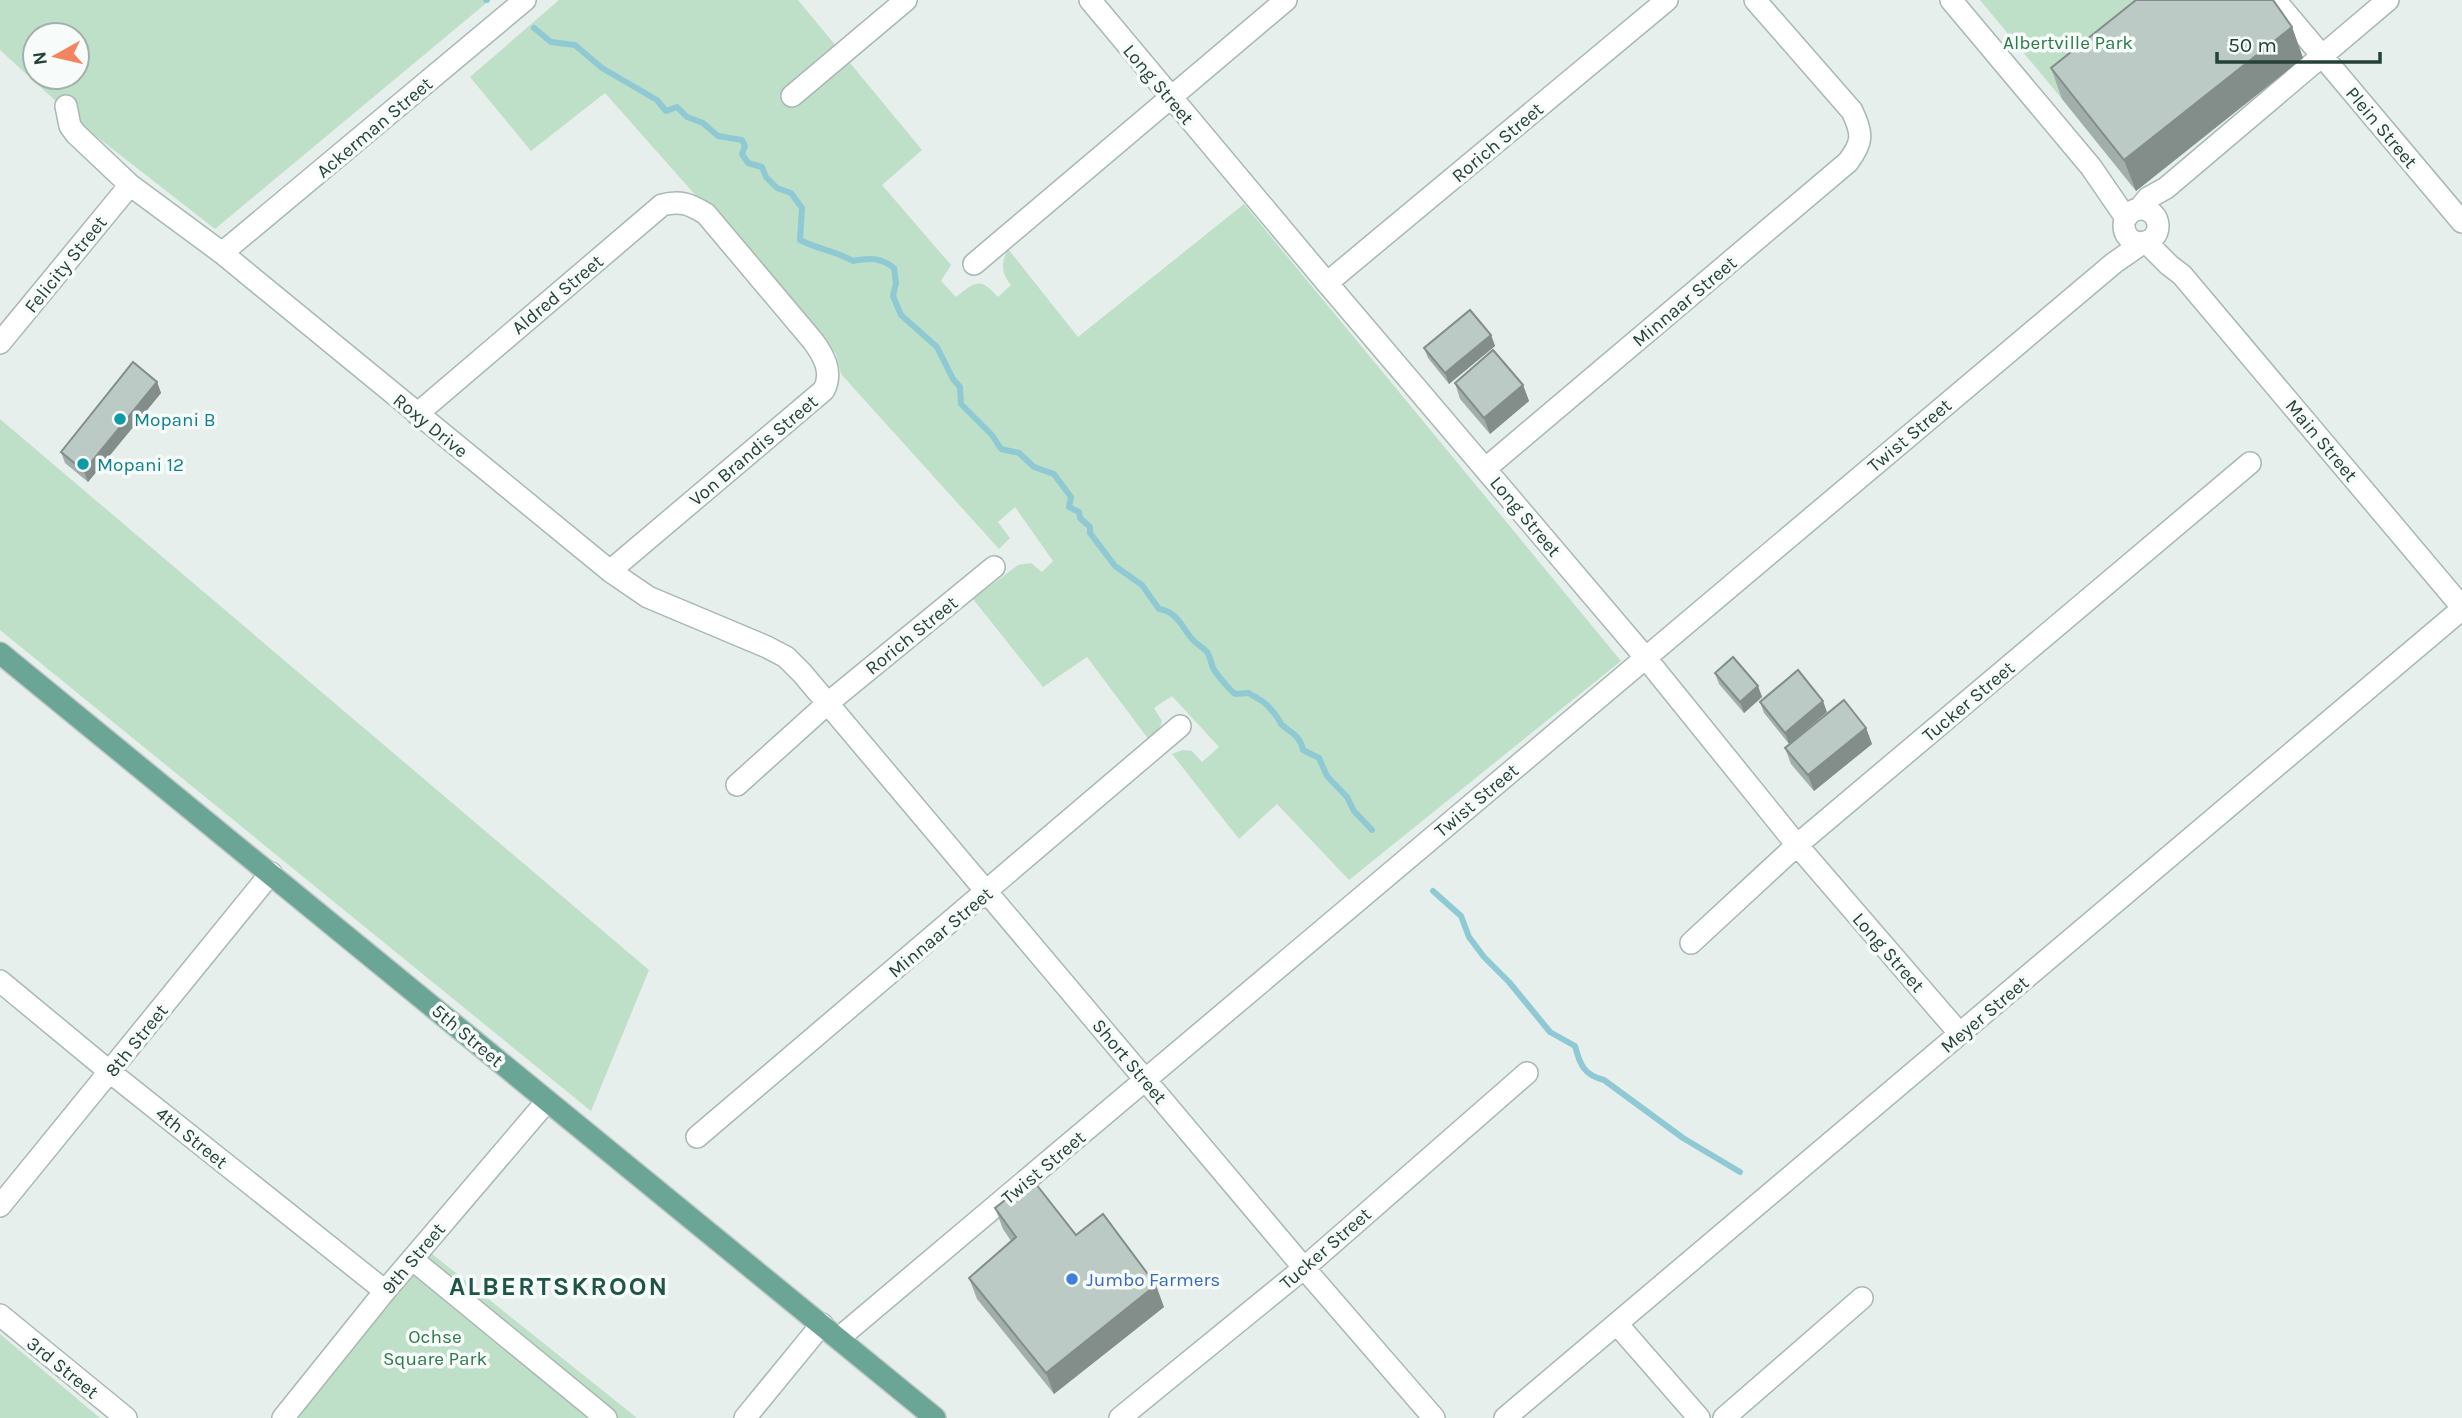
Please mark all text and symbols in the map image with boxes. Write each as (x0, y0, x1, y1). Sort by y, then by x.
north arrow (21, 21, 91, 91)
scale bar (2217, 21, 2380, 65)
park label: Albertville Park (2003, 32, 2133, 54)
text: 50 m (2228, 33, 2277, 57)
street label: Long Street (1118, 40, 1198, 129)
text: N (28, 50, 52, 67)
street label: Ackerman Street (312, 73, 437, 183)
street label: Plein Street (2341, 83, 2422, 173)
street label: Rorich Street (1447, 98, 1548, 187)
street label: Felicity Street (20, 212, 112, 318)
street label: Aldred Street (508, 250, 608, 339)
street label: Minnaar Street (1628, 252, 1741, 352)
street label: Roxy Drive (389, 389, 472, 462)
street label: Von Brandis Street (685, 391, 822, 511)
street label: Twist Street (1863, 394, 1956, 477)
street label: Main Street (2281, 395, 2362, 486)
place label: Mopani B (134, 409, 216, 431)
marker: Mopani B (112, 411, 128, 427)
place label: Mopani 12 (97, 454, 184, 476)
marker: Mopani 12 (75, 456, 91, 472)
street label: Long Street (1485, 472, 1565, 561)
street label: Rorich Street (861, 592, 962, 680)
street label: Tucker Street (1918, 657, 2019, 747)
street label: Twist Street (1430, 759, 1523, 842)
street label: Minnaar Street (884, 883, 997, 983)
street label: Long Street (1848, 908, 1929, 997)
street label: Meyer Street (1936, 972, 2033, 1058)
street label: 8th Street (101, 1000, 173, 1081)
street label: 5th Street (427, 1000, 507, 1072)
street label: Short Street (1087, 1015, 1171, 1109)
street label: 4th Street (151, 1102, 232, 1173)
street label: Twist Street (997, 1126, 1090, 1209)
street label: Tucker Street (1276, 1203, 1376, 1294)
street label: 9th Street (378, 1219, 450, 1299)
place label: Jumbo Farmers (1086, 1269, 1220, 1291)
district label: ALBERTSKROON (449, 1271, 669, 1302)
marker: Jumbo Farmers (1064, 1271, 1080, 1287)
park label: Ochse Square Park (383, 1326, 487, 1370)
street label: 3rd Street (22, 1332, 103, 1403)

